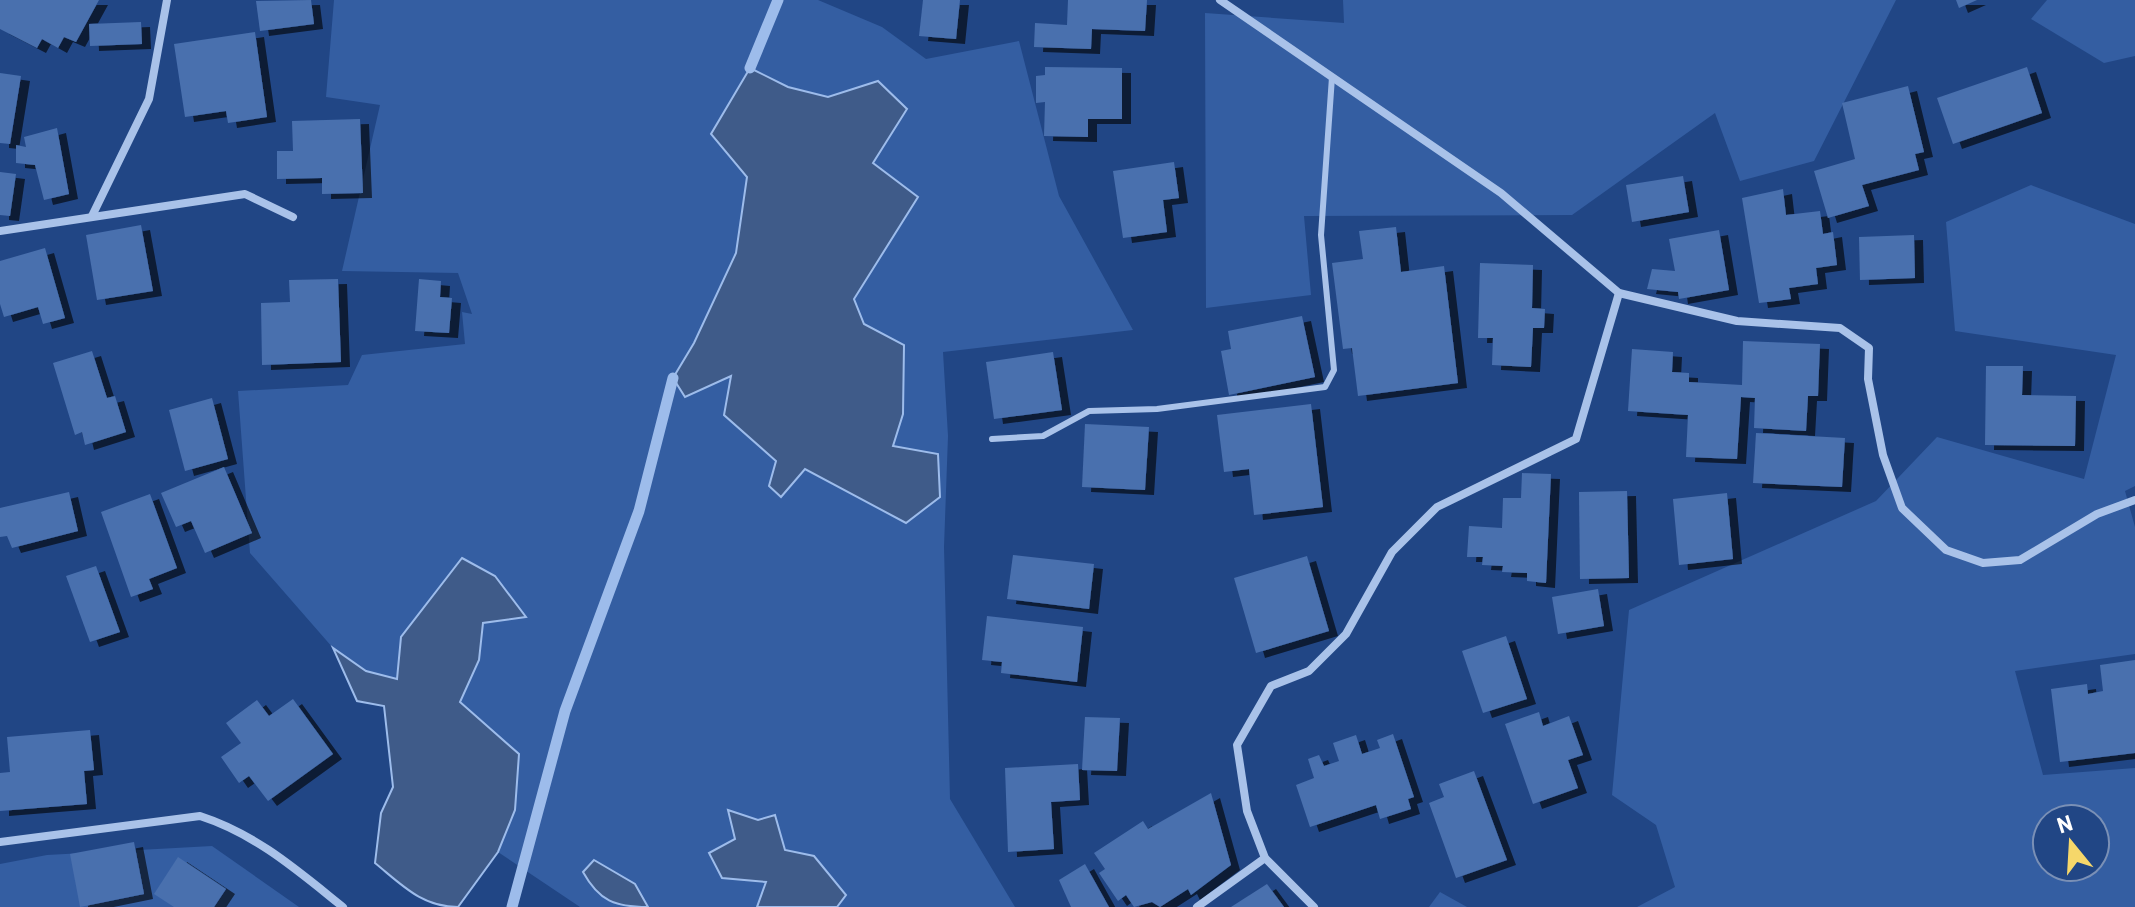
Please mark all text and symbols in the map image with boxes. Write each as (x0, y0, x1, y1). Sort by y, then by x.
north arrow (2031, 803, 2111, 883)
text: N (2054, 808, 2075, 838)

